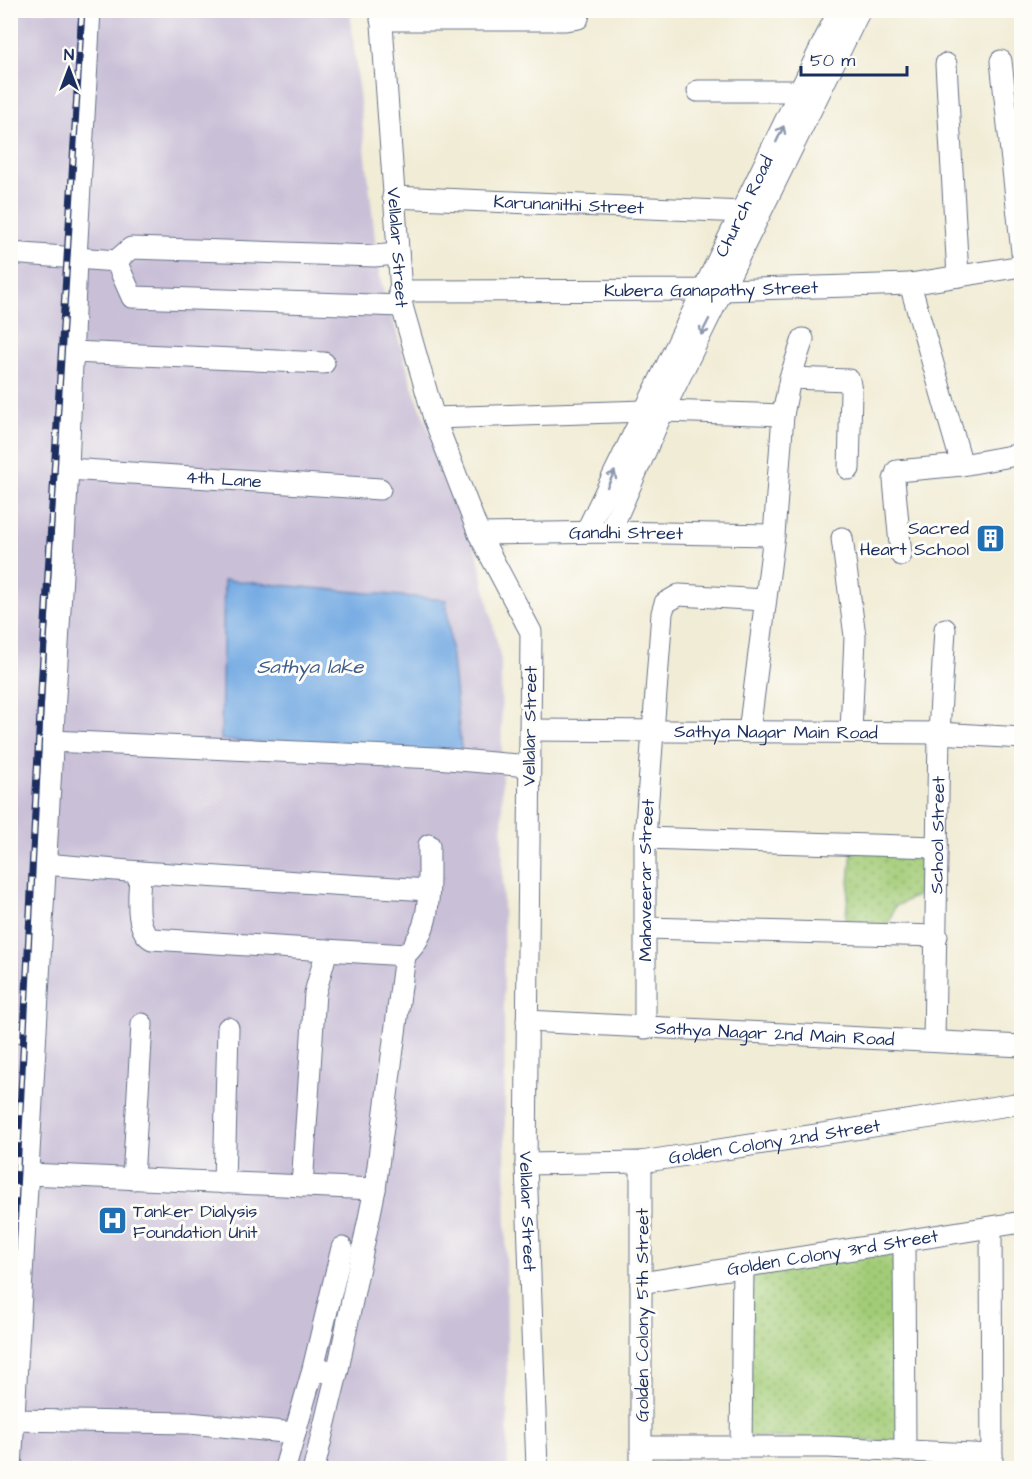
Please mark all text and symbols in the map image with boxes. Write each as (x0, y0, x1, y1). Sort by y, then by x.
north arrow (39, 39, 99, 99)
scale bar (801, 39, 908, 77)
text: N (64, 44, 74, 66)
text: 50 m (810, 48, 855, 73)
one-way arrow (774, 126, 786, 144)
street label: Church Road (709, 151, 779, 261)
street label: Vellalar Street (381, 186, 415, 309)
street label: Karunanithi Street (493, 189, 645, 220)
street label: Kubera Ganapathy Street (604, 274, 819, 303)
one-way arrow (699, 318, 711, 336)
street label: 4th Lane (185, 464, 263, 494)
one-way arrow (606, 470, 617, 488)
place label: Sacred Heart School (860, 516, 969, 562)
street label: Gandhi Street (569, 519, 684, 546)
building icon: Sacred Heart School (974, 522, 1006, 554)
water label: Sathya lake (257, 653, 364, 682)
street label: Vellalar Street (516, 665, 544, 786)
street label: Sathya Nagar Main Road (674, 719, 878, 745)
street label: School Street (924, 775, 951, 894)
street label: Mahaveerar Street (633, 797, 660, 961)
street label: Sathya Nagar 2nd Main Road (654, 1015, 895, 1052)
street label: Golden Colony 2nd Street (667, 1113, 883, 1170)
street label: Vellalar Street (513, 1151, 542, 1273)
place label: Tanker Dialysis Foundation Unit (133, 1199, 258, 1245)
hospital icon: Tanker Dialysis Foundation Unit (96, 1205, 128, 1237)
street label: Golden Colony 5th Street (630, 1207, 656, 1422)
street label: Golden Colony 3rd Street (725, 1223, 941, 1282)

